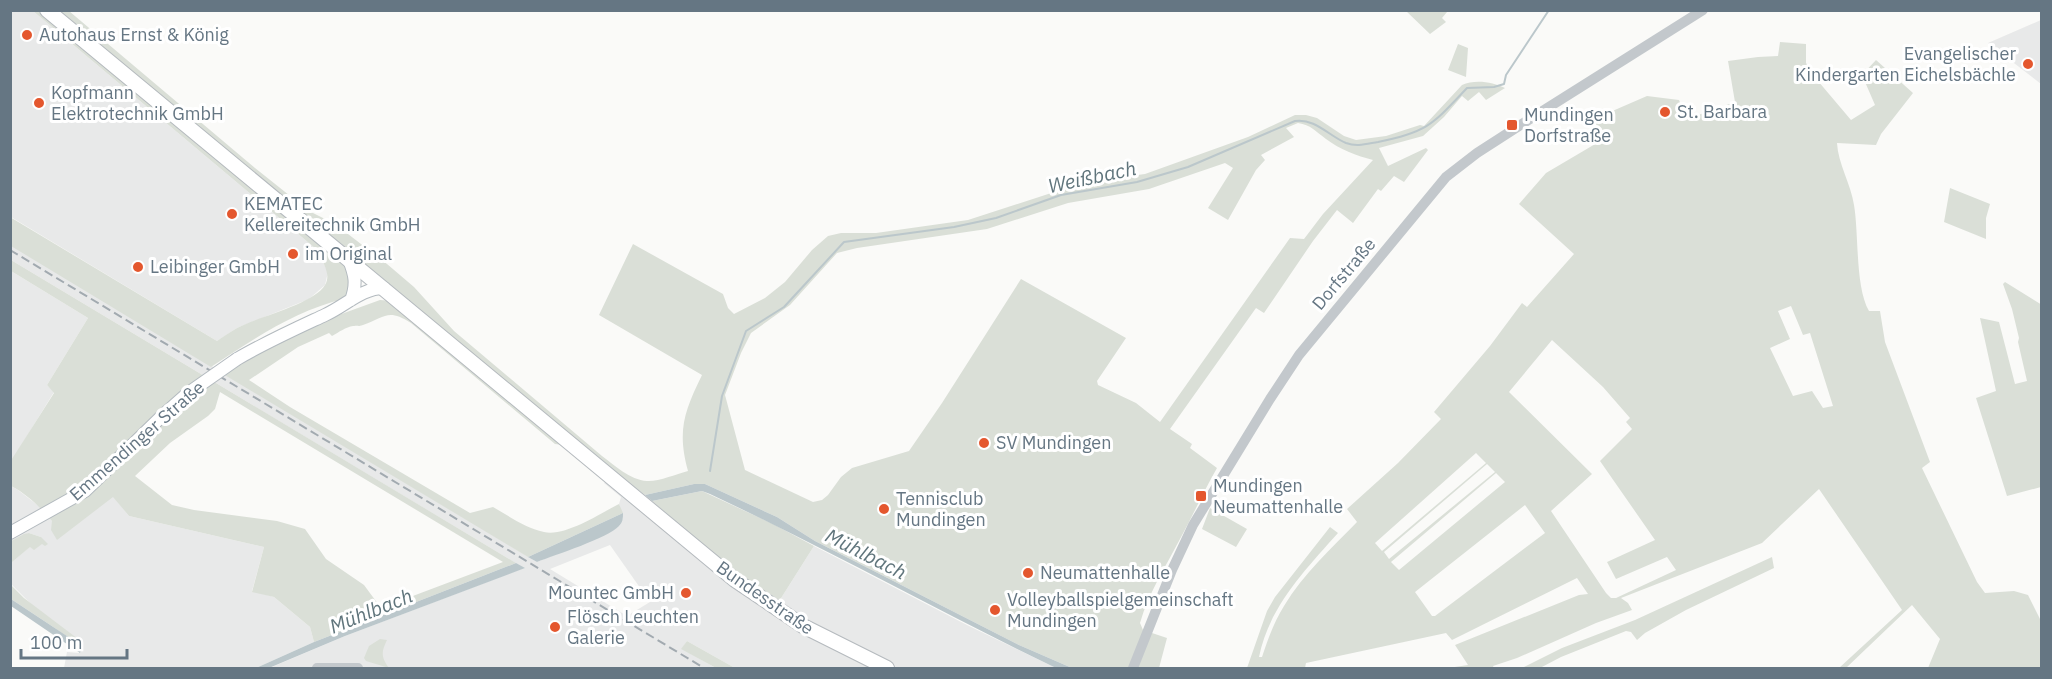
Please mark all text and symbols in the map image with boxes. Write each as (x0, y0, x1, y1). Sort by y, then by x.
place label: Autohaus Ernst & König (39, 23, 229, 46)
marker: Autohaus Ernst & König (20, 28, 34, 42)
place label: Evangelischer Kindergarten Eichelsbächle (1795, 42, 2016, 86)
marker: Evangelischer Kindergarten Eichelsbächle (2021, 57, 2035, 71)
place label: Kopfmann Elektrotechnik GmbH (51, 81, 224, 125)
marker: Kopfmann Elektrotechnik GmbH (32, 96, 46, 110)
place label: St. Barbara (1677, 100, 1767, 123)
place label: Mundingen Dorfstraße (1524, 103, 1614, 147)
marker: St. Barbara (1658, 105, 1672, 119)
marker: Mundingen Dorfstraße (1505, 118, 1519, 132)
water label: Weißbach (1045, 154, 1138, 199)
place label: KEMATEC Kellereitechnik GmbH (244, 192, 421, 236)
marker: KEMATEC Kellereitechnik GmbH (225, 207, 239, 221)
street label: Dorfstraße (1307, 233, 1381, 314)
place label: im Original (305, 242, 392, 265)
marker: im Original (286, 247, 300, 261)
place label: Leibinger GmbH (150, 255, 280, 278)
marker: Leibinger GmbH (131, 260, 145, 274)
street label: Emmendinger Straße (64, 376, 209, 506)
place label: SV Mundingen (996, 431, 1111, 454)
marker: SV Mundingen (977, 436, 991, 450)
place label: Mundingen Neumattenhalle (1213, 474, 1343, 518)
place label: Tennisclub Mundingen (896, 487, 986, 531)
marker: Mundingen Neumattenhalle (1194, 489, 1208, 503)
marker: Tennisclub Mundingen (877, 502, 891, 516)
water label: Mühlbach (821, 522, 911, 585)
street label: Bundesstraße (712, 556, 819, 640)
place label: Neumattenhalle (1040, 561, 1170, 584)
marker: Neumattenhalle (1021, 566, 1035, 580)
place label: Mountec GmbH (548, 581, 674, 604)
water label: Mühlbach (325, 582, 417, 639)
marker: Mountec GmbH (679, 586, 693, 600)
place label: Volleyballspielgemeinschaft Mundingen (1007, 588, 1234, 632)
marker: Volleyballspielgemeinschaft Mundingen (988, 603, 1002, 617)
place label: Flösch Leuchten Galerie (567, 605, 699, 649)
marker: Flösch Leuchten Galerie (548, 620, 562, 634)
scale bar (21, 622, 128, 660)
text: 100 m (30, 631, 82, 654)

